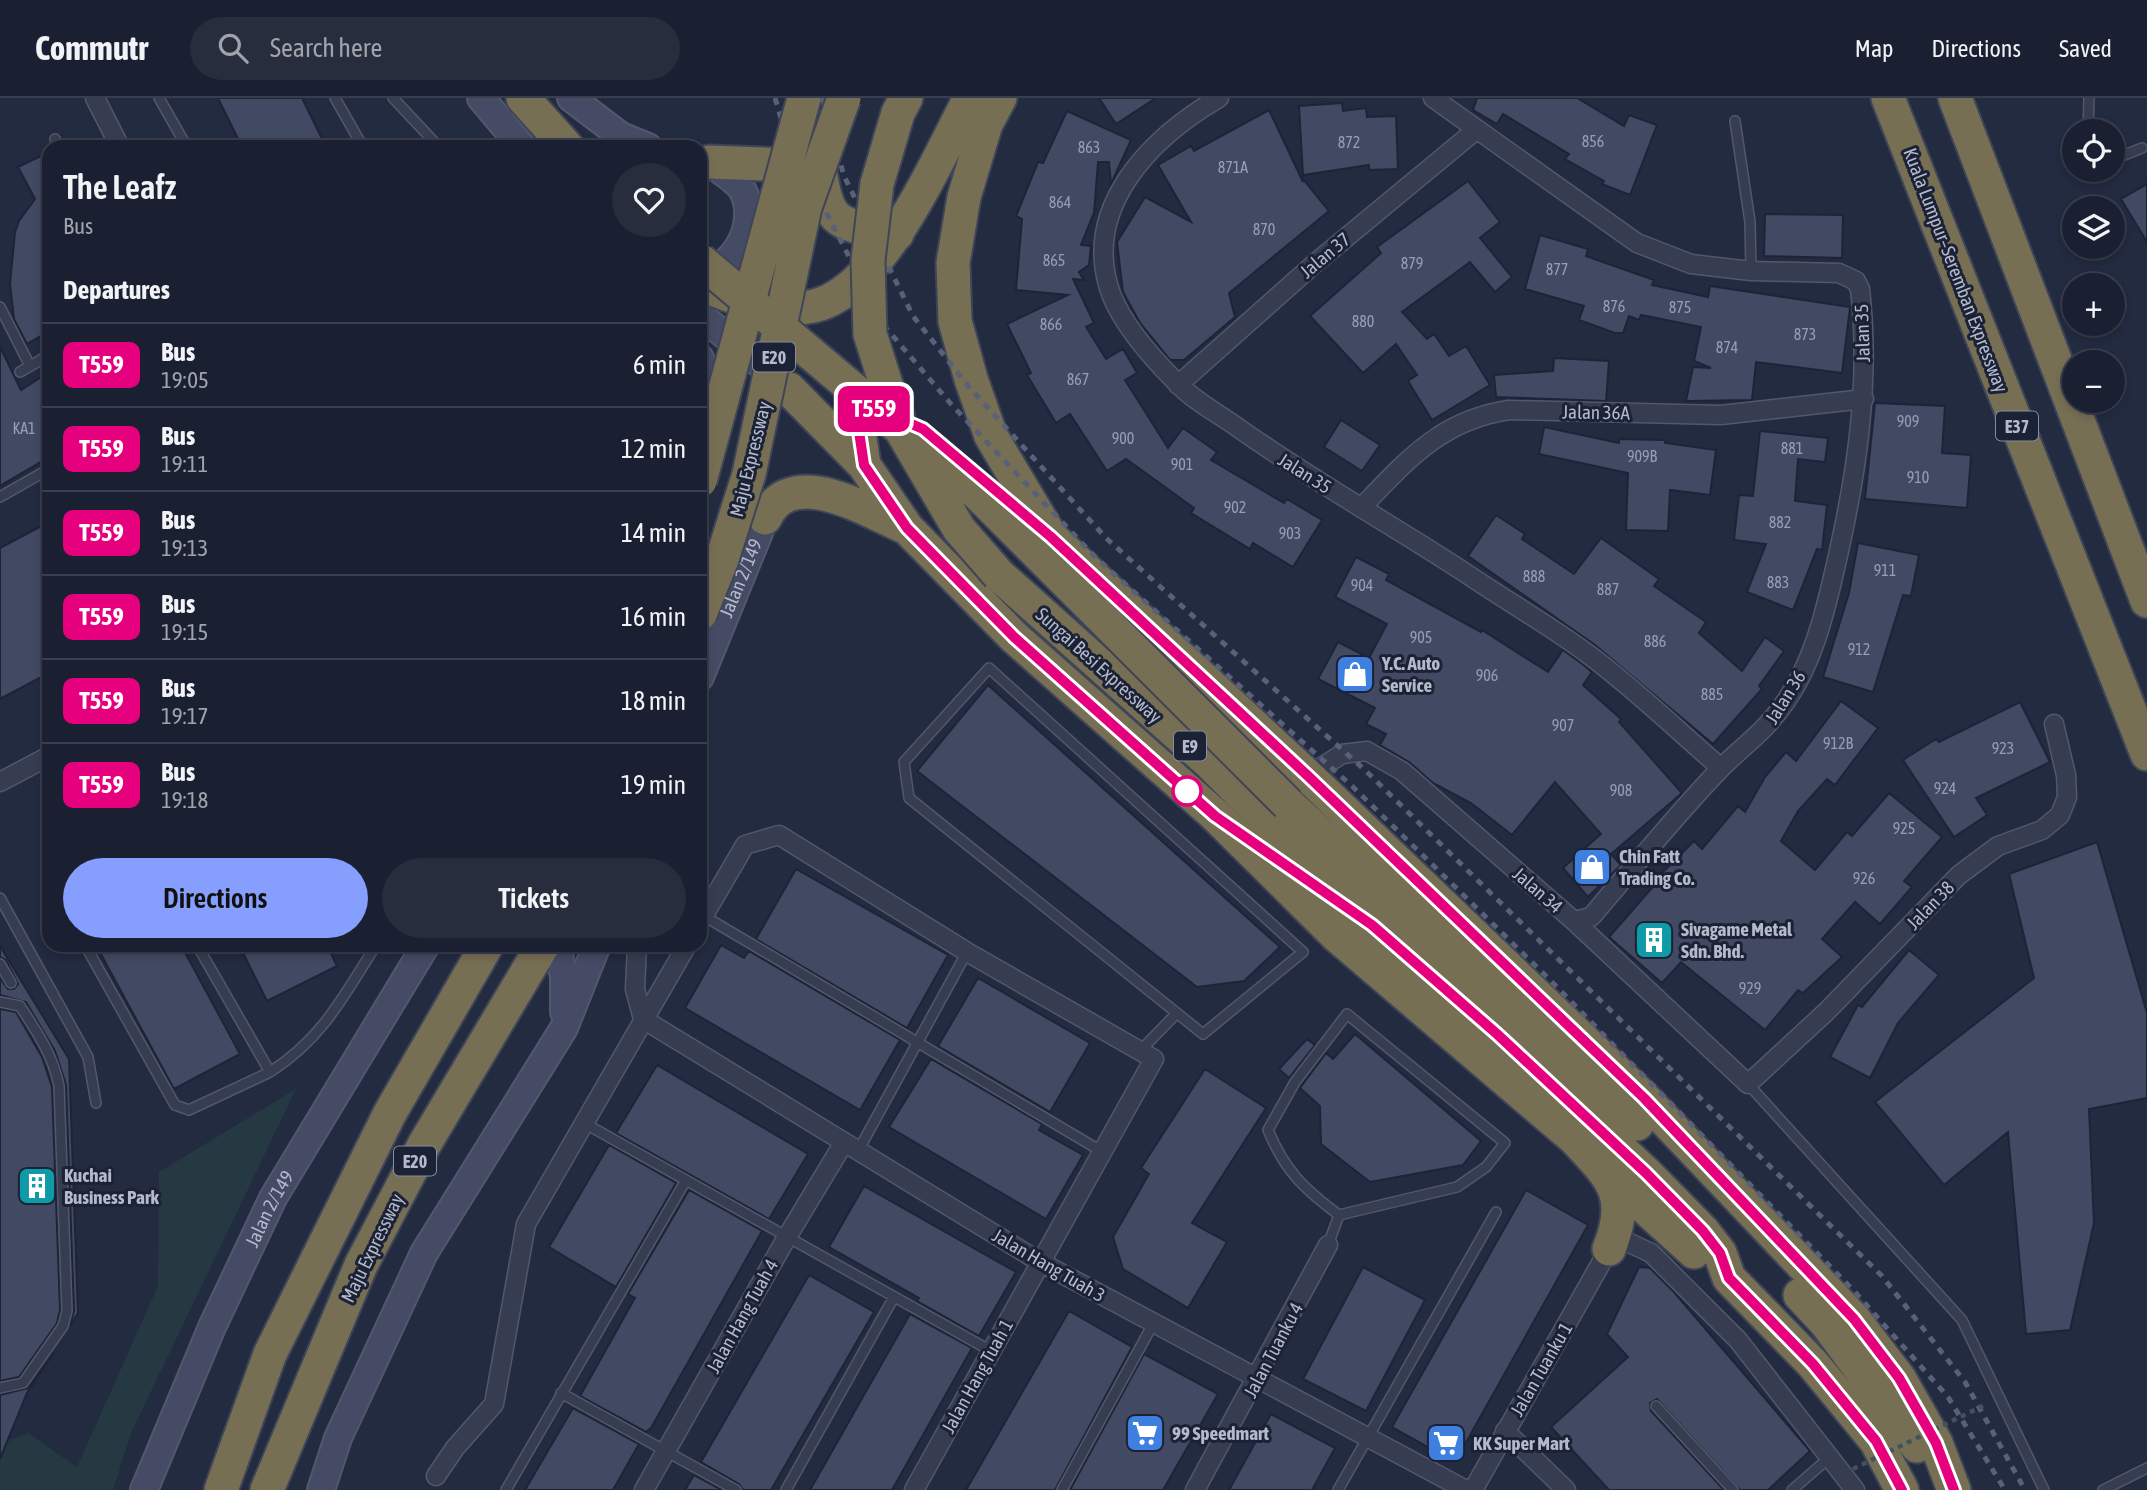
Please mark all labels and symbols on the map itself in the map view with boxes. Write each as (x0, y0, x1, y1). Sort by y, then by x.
house number: 856 (1582, 132, 1604, 150)
house number: 872 (1338, 133, 1360, 151)
house number: 863 (1078, 138, 1100, 156)
street label: Kuala Lumpur–Seremban Expressway (1899, 145, 2013, 395)
house number: 871A (1218, 158, 1248, 176)
house number: 864 (1049, 193, 1071, 211)
house number: 870 (1253, 220, 1275, 238)
street label: Jalan 37 (1296, 228, 1354, 282)
house number: 865 (1043, 251, 1065, 269)
house number: 879 (1401, 254, 1423, 272)
house number: 877 (1546, 260, 1568, 278)
house number: 876 (1603, 297, 1625, 315)
house number: 875 (1669, 298, 1691, 316)
street label: Jalan 35 (1850, 303, 1874, 363)
house number: 880 (1352, 312, 1374, 330)
house number: 866 (1040, 315, 1062, 333)
house number: 873 (1794, 325, 1816, 343)
house number: 874 (1716, 338, 1738, 356)
road number: E20 (753, 342, 795, 372)
house number: 867 (1067, 370, 1089, 388)
line badge: T559 (825, 386, 923, 432)
street label: Maju Expressway (725, 399, 775, 519)
street label: Jalan 36A (1562, 400, 1631, 424)
house number: 909 (1897, 412, 1919, 430)
road number: E37 (1996, 412, 2038, 440)
house number: KA1 (12, 419, 36, 437)
house number: 900 (1112, 429, 1134, 447)
house number: 881 (1781, 439, 1803, 457)
house number: 909B (1627, 447, 1657, 465)
street label: Jalan 35 (1274, 448, 1336, 498)
house number: 901 (1171, 455, 1193, 473)
house number: 910 (1907, 468, 1929, 486)
house number: 902 (1224, 498, 1246, 516)
house number: 882 (1769, 513, 1791, 531)
house number: 903 (1279, 524, 1301, 542)
street label: Jalan 2/149 (715, 535, 766, 620)
house number: 911 (1874, 561, 1896, 579)
house number: 888 (1523, 567, 1545, 585)
house number: 883 (1767, 573, 1789, 591)
house number: 904 (1351, 576, 1373, 594)
house number: 887 (1597, 580, 1619, 598)
street label: Sungai Besi Expressway (1032, 603, 1167, 727)
house number: 905 (1410, 628, 1432, 646)
house number: 886 (1644, 632, 1666, 650)
house number: 912 (1848, 640, 1870, 658)
place label: Y.C. Auto Service (1381, 652, 1440, 696)
shop icon: Y.C. Auto Service (1334, 653, 1376, 695)
house number: 906 (1476, 666, 1498, 684)
street label: Jalan 36 (1760, 666, 1810, 728)
house number: 885 (1701, 685, 1723, 703)
house number: 907 (1552, 716, 1574, 734)
road number: E9 (1174, 732, 1206, 760)
house number: 912B (1823, 734, 1853, 752)
house number: 923 (1992, 739, 2014, 757)
unlabelled marker (1172, 776, 1202, 806)
house number: 924 (1934, 779, 1956, 797)
house number: 908 (1610, 781, 1632, 799)
house number: 925 (1893, 819, 1915, 837)
place label: Chin Fatt Trading Co. (1619, 845, 1695, 889)
shop icon: Chin Fatt Trading Co. (1571, 846, 1613, 888)
street label: Jalan 34 (1509, 863, 1567, 918)
house number: 926 (1853, 869, 1875, 887)
street label: Jalan 38 (1902, 876, 1958, 934)
place label: Sivagame Metal Sdn. Bhd. (1681, 918, 1793, 962)
building icon: Sivagame Metal Sdn. Bhd. (1633, 919, 1675, 961)
house number: 929 (1739, 979, 1761, 997)
road number: E20 (394, 1146, 436, 1176)
place label: Kuchai Business Park (64, 1164, 159, 1208)
building icon: Kuchai Business Park (16, 1165, 58, 1207)
street label: Jalan 2/149 (241, 1166, 298, 1250)
street label: Maju Expressway (336, 1190, 408, 1306)
street label: Jalan Hang Tuah 3 (989, 1224, 1109, 1306)
street label: Jalan Hang Tuah 4 (702, 1255, 782, 1377)
street label: Jalan Tuanku 4 (1239, 1299, 1307, 1401)
street label: Jalan Hang Tuah 1 (937, 1315, 1017, 1437)
street label: Jalan Tuanku 1 (1505, 1318, 1577, 1420)
supermarket icon: 99 Speedmart (1124, 1412, 1166, 1454)
place label: 99 Speedmart (1172, 1422, 1269, 1444)
supermarket icon: KK Super Mart (1425, 1422, 1467, 1464)
place label: KK Super Mart (1473, 1432, 1570, 1454)

